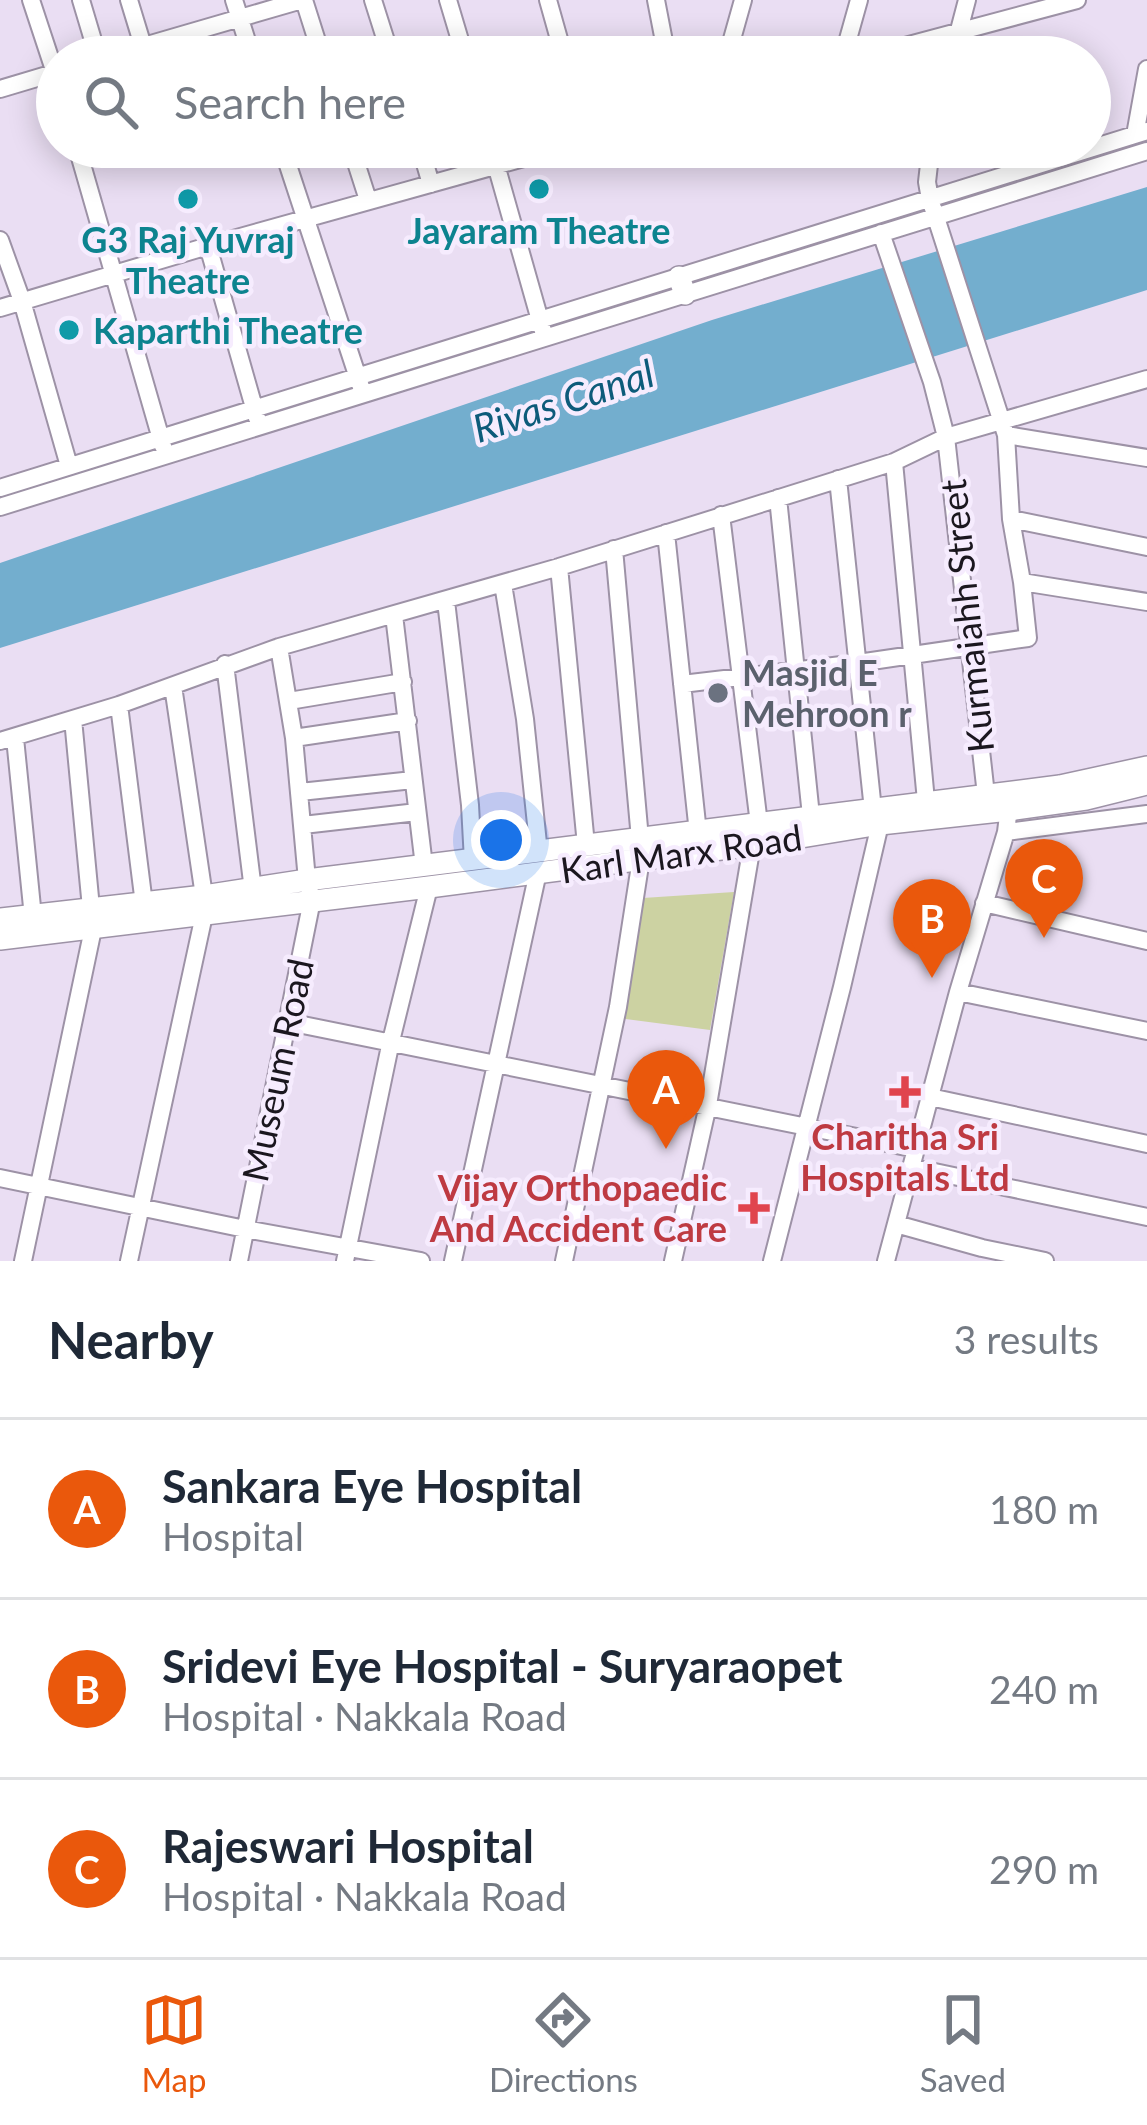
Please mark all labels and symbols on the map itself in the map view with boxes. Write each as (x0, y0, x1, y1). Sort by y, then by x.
marker: Jayaram Theatre (526, 176, 552, 202)
marker: G3 Raj Yuvraj Theatre (175, 186, 201, 212)
place label: Jayaram Theatre (407, 208, 671, 252)
place label: G3 Raj Yuvraj Theatre (81, 217, 295, 302)
place label: Kaparthi Theatre (93, 308, 363, 352)
marker: Kaparthi Theatre (56, 317, 82, 343)
water label: Rivas Canal (467, 349, 659, 451)
street label: Kurmaiahh Street (930, 477, 1002, 755)
place label: Masjid E Mehroon r (742, 650, 912, 735)
marker: Masjid E Mehroon r (705, 680, 731, 706)
your location (471, 810, 531, 870)
street label: Karl Marx Road (557, 814, 805, 892)
pin: C (1005, 839, 1083, 938)
pin: B (893, 879, 971, 978)
street label: Museum Road (232, 955, 322, 1185)
pin: A (627, 1050, 705, 1149)
marker: Charitha Sri Hospitals Ltd (889, 1076, 921, 1108)
place label: Charitha Sri Hospitals Ltd (800, 1114, 1010, 1199)
place label: Vijay Orthopaedic And Accident Care (429, 1165, 727, 1250)
marker: Vijay Orthopaedic And Accident Care (738, 1192, 770, 1224)

